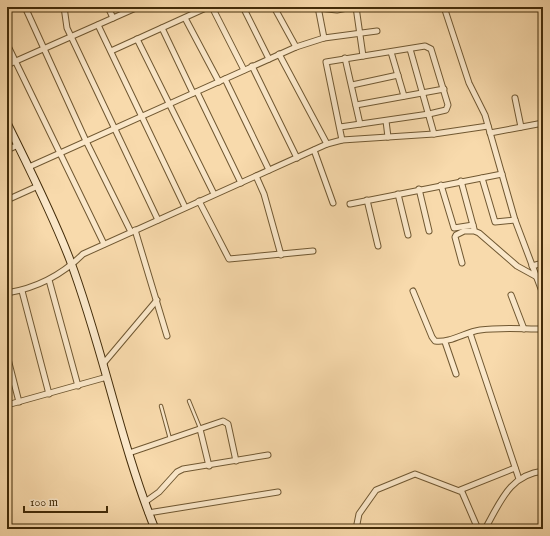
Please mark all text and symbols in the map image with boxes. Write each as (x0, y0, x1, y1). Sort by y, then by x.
scale bar (24, 488, 107, 514)
text: 100 m (30, 495, 58, 510)

